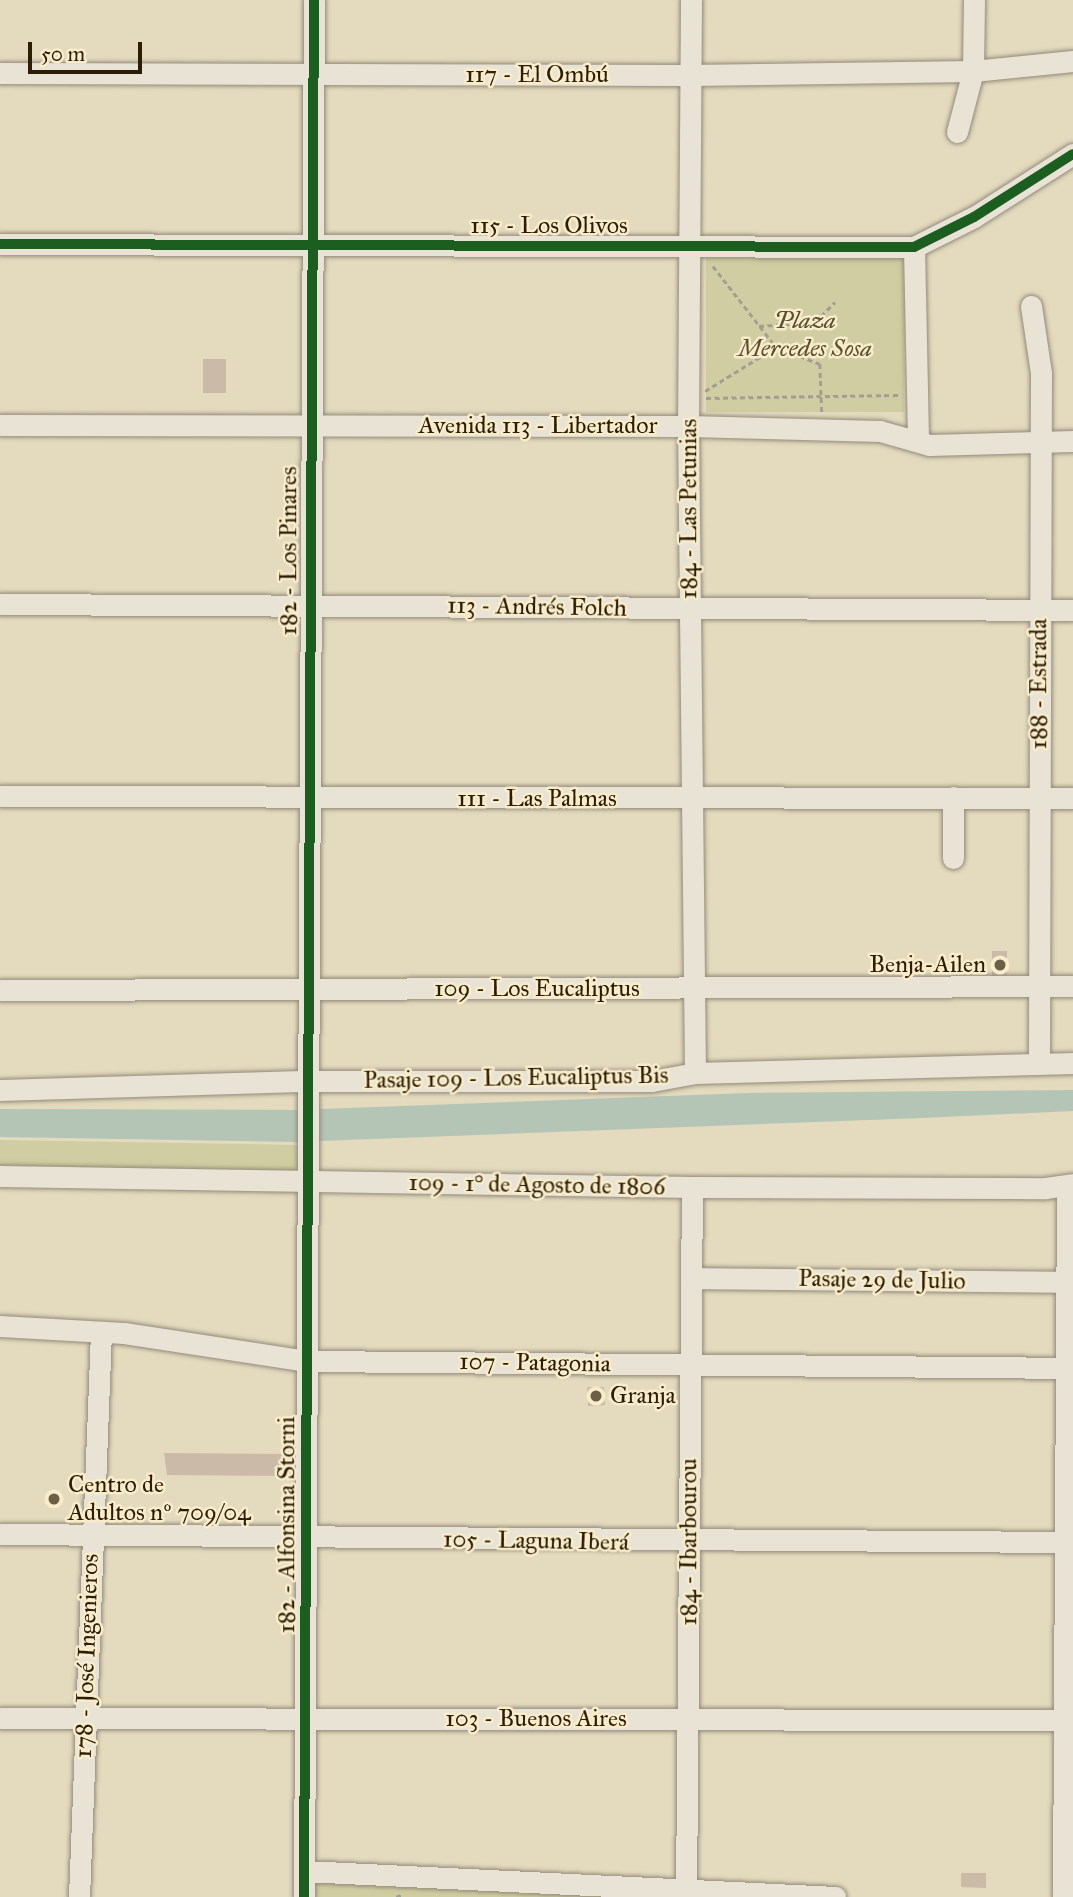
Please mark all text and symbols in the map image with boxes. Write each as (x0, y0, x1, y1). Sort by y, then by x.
scale bar (32, 28, 145, 72)
text: 50 m (41, 41, 85, 67)
street label: 117 - El Ombú (465, 61, 609, 89)
street label: 115 - Los Olivos (470, 212, 628, 240)
park label: Plaza Mercedes Sosa (738, 307, 872, 363)
street label: Avenida 113 - Libertador (419, 412, 657, 440)
street label: 184 - Las Petunias (675, 419, 703, 599)
street label: 182 - Los Pinares (275, 466, 303, 636)
street label: 113 - Andrés Folch (447, 591, 627, 623)
street label: 188 - Estrada (1025, 619, 1053, 749)
street label: 111 - Las Palmas (457, 785, 617, 813)
place label: Benja-Ailen (869, 951, 986, 979)
marker: Benja-Ailen (992, 957, 1008, 973)
street label: 109 - Los Eucaliptus (434, 975, 640, 1003)
street label: Pasaje 109 - Los Eucaliptus Bis (363, 1061, 669, 1095)
street label: 109 - 1° de Agosto de 1806 (408, 1168, 666, 1202)
street label: Pasaje 29 de Julio (798, 1264, 966, 1296)
street label: 107 - Patagonia (459, 1347, 611, 1379)
place label: Granja (610, 1382, 676, 1410)
marker: Granja (588, 1388, 604, 1404)
street label: 182 - Alfonsina Storni (273, 1417, 301, 1633)
street label: 184 - Ibarbourou (675, 1458, 703, 1626)
place label: Centro de Adultos nº 709/04 (68, 1471, 251, 1527)
marker: Centro de Adultos nº 709/04 (46, 1491, 62, 1507)
street label: 105 - Laguna Iberá (443, 1525, 629, 1557)
street label: 178 - José Ingenieros (69, 1553, 105, 1759)
street label: 103 - Buenos Aires (445, 1705, 627, 1733)

